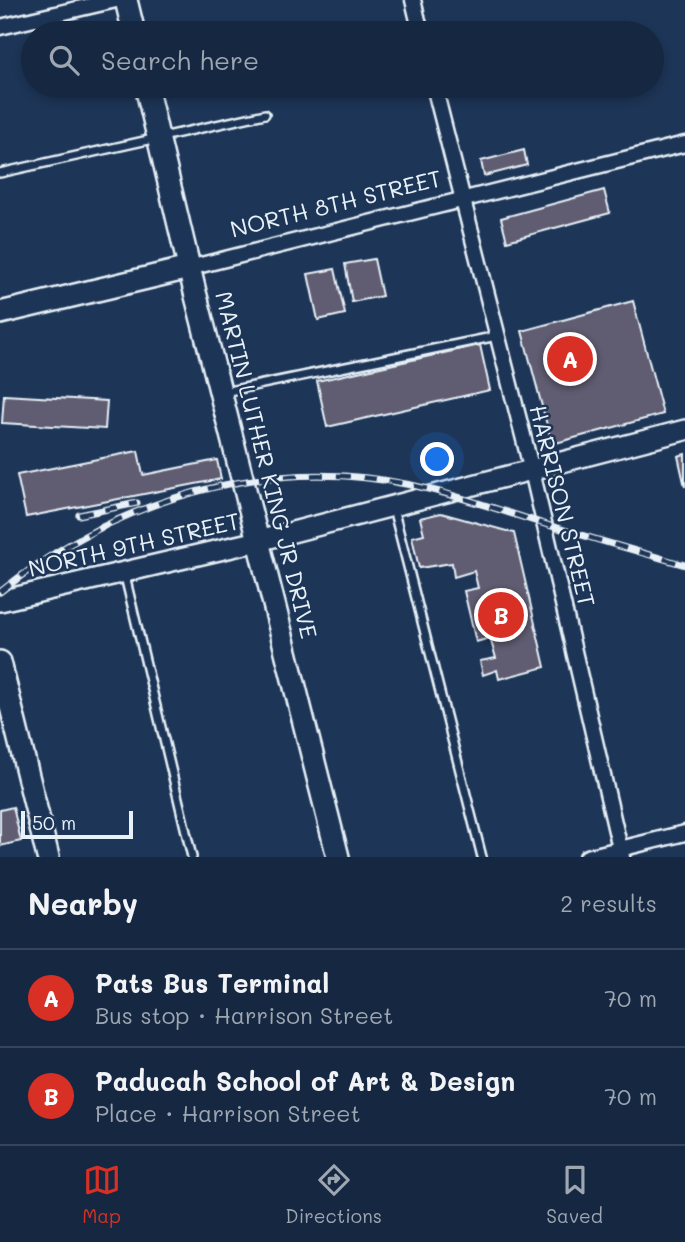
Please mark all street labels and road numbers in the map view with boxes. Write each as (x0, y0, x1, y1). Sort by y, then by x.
street label: NORTH 8TH STREET (227, 162, 445, 244)
street label: MARTIN LUTHER KING JR DRIVE (209, 288, 325, 642)
street label: HARRISON STREET (523, 402, 603, 610)
street label: NORTH 9TH STREET (25, 505, 243, 583)

